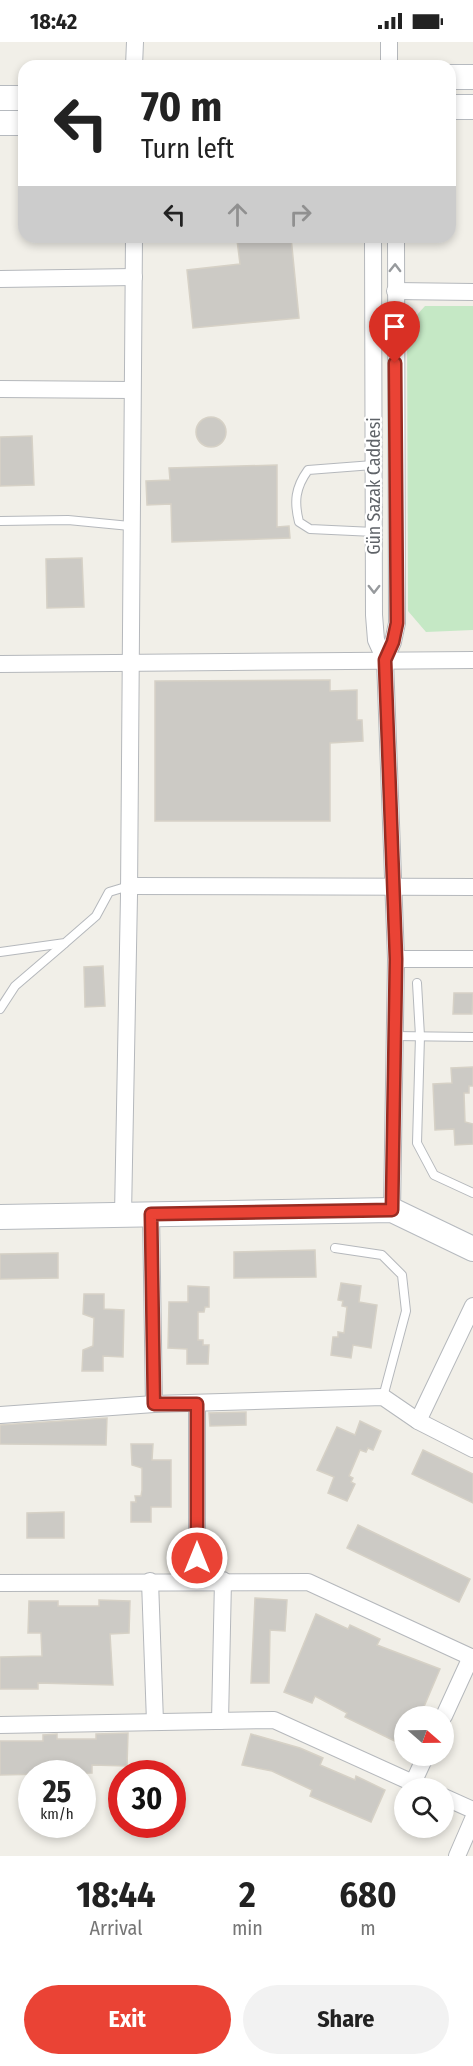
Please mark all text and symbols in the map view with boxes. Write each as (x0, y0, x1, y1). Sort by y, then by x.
text: 18:42 (30, 8, 77, 35)
text: 70 m (141, 82, 222, 132)
icon: left (42, 84, 120, 162)
text: Turn left (141, 133, 234, 165)
icon: left (158, 198, 191, 231)
icon: ahead (221, 198, 254, 231)
icon: right (284, 198, 317, 231)
one-way arrow (389, 263, 402, 272)
pin (369, 301, 420, 363)
icon: arrive (378, 310, 411, 343)
street label: Gün Sazak Caddesi (363, 417, 385, 555)
one-way arrow (368, 585, 380, 594)
position arrow (165, 1526, 229, 1590)
north arrow (394, 1706, 454, 1766)
map controls (394, 1706, 454, 1838)
speed limit sign: 30 (108, 1760, 186, 1838)
text: 25 (43, 1774, 71, 1810)
button: search (394, 1778, 454, 1838)
text: km/h (40, 1805, 74, 1823)
text: 18:44 (76, 1873, 156, 1917)
text: 2 (239, 1873, 256, 1917)
text: 680 (339, 1873, 397, 1917)
text: Arrival (89, 1916, 142, 1940)
text: min (232, 1916, 263, 1940)
text: m (360, 1916, 376, 1940)
button: Exit (24, 1985, 231, 2054)
button: Share (243, 1985, 449, 2054)

